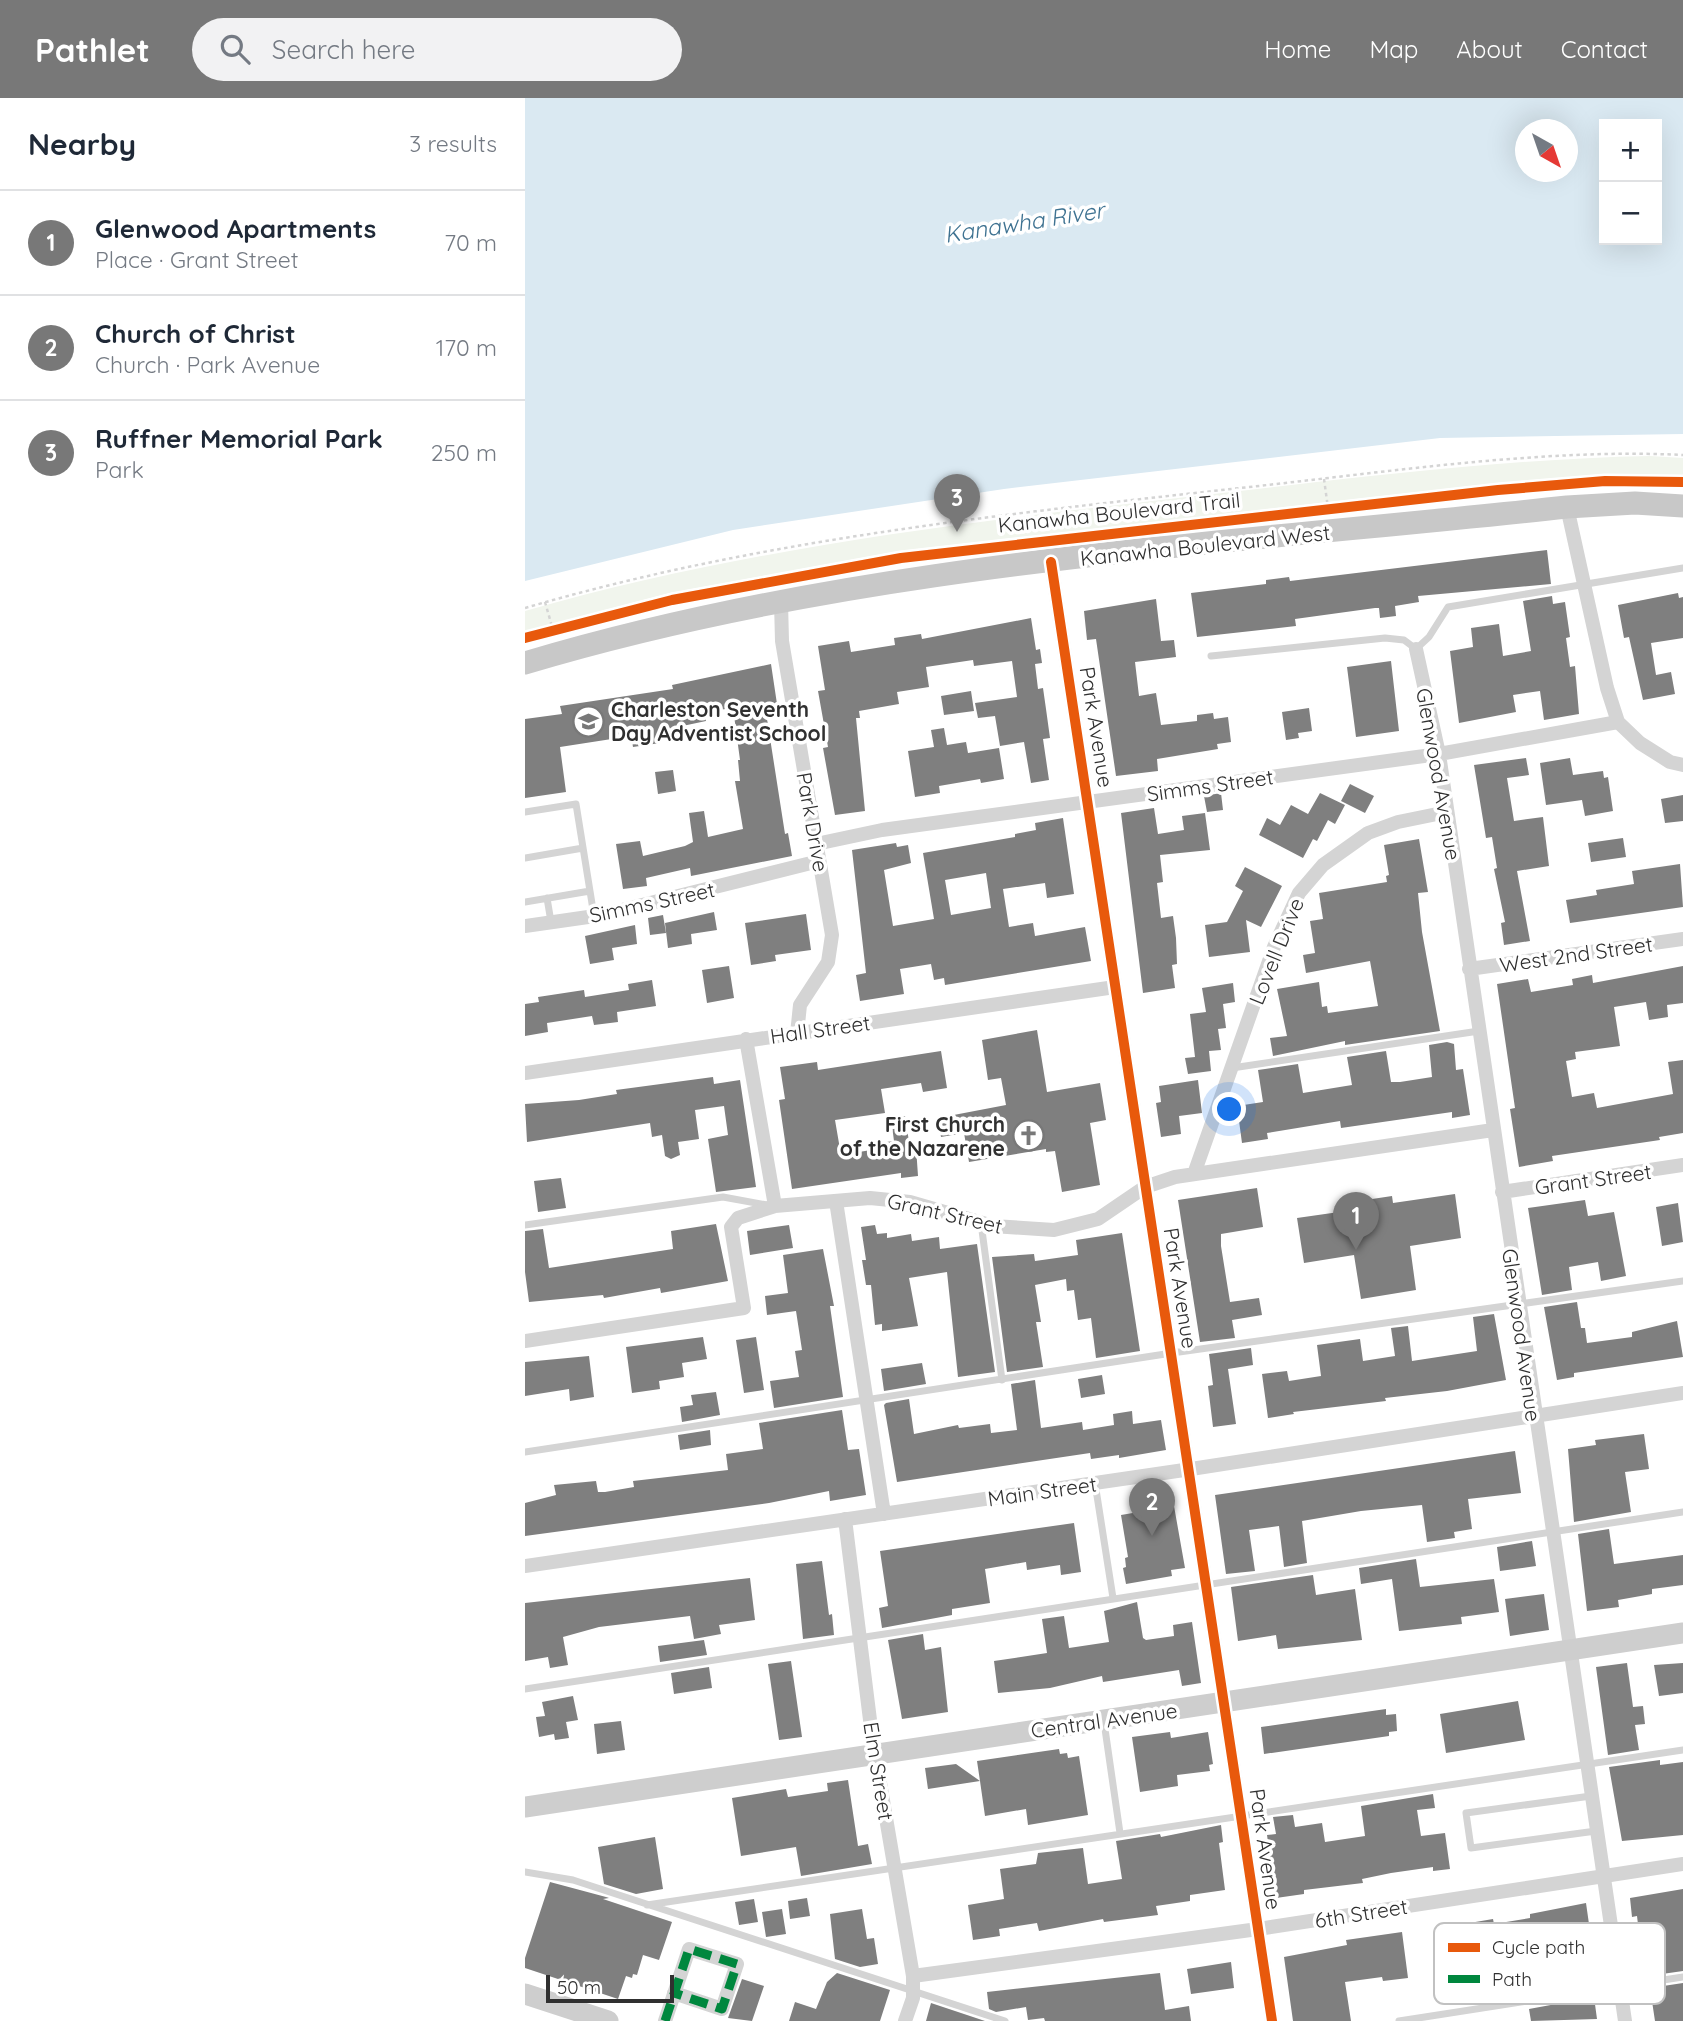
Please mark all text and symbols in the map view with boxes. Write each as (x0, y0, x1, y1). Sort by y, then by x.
search box (192, 18, 682, 81)
text: Pathlet (35, 29, 150, 70)
icon: search (216, 30, 254, 68)
text: Search here (272, 33, 415, 66)
text: Home (1264, 34, 1331, 64)
text: Map (1369, 34, 1418, 64)
text: About (1456, 34, 1523, 64)
text: Contact (1561, 34, 1648, 64)
north arrow (1515, 119, 1578, 182)
map controls (1599, 119, 1662, 245)
button: + (1599, 119, 1662, 182)
text: Nearby (28, 125, 136, 163)
text: 3 results (409, 129, 497, 158)
button: − (1599, 182, 1662, 245)
water label: Kanawha River (942, 195, 1109, 249)
text: Glenwood Apartments (95, 212, 376, 245)
text: 1 (47, 228, 55, 257)
text: 70 m (444, 228, 497, 257)
text: Place · Grant Street (95, 245, 299, 274)
text: Church of Christ (95, 317, 296, 350)
text: 2 (44, 333, 58, 362)
text: 170 m (436, 333, 497, 362)
text: Church · Park Avenue (95, 350, 320, 379)
text: Ruffner Memorial Park (95, 422, 383, 455)
text: 3 (45, 438, 57, 467)
text: 250 m (431, 438, 497, 467)
text: Park (95, 455, 144, 484)
pin: 3 (934, 474, 980, 532)
street label: Kanawha Boulevard Trail (996, 486, 1242, 538)
street label: Kanawha Boulevard West (1079, 519, 1331, 571)
street label: Park Avenue (1075, 665, 1119, 789)
street label: Glenwood Avenue (1411, 686, 1467, 862)
place label: Charleston Seventh Day Adventist School (611, 696, 826, 746)
school or university icon: Charleston Seventh Day Adventist School (571, 704, 605, 738)
street label: Simms Street (1145, 763, 1275, 807)
street label: Park Drive (791, 770, 835, 874)
street label: Simms Street (587, 876, 717, 928)
street label: Lovell Drive (1243, 894, 1309, 1008)
street label: West 2nd Street (1498, 930, 1654, 978)
street label: Hall Street (768, 1009, 872, 1049)
your location (1212, 1092, 1246, 1126)
place label: First Church of the Nazarene (840, 1111, 1005, 1161)
church icon: First Church of the Nazarene (1011, 1119, 1045, 1153)
street label: Grant Street (1533, 1158, 1653, 1200)
street label: Grant Street (885, 1187, 1005, 1239)
pin: 1 (1333, 1192, 1379, 1250)
street label: Park Avenue (1159, 1226, 1203, 1350)
street label: Glenwood Avenue (1497, 1247, 1547, 1423)
street label: Main Street (986, 1470, 1098, 1512)
pin: 2 (1129, 1478, 1175, 1536)
street label: Central Avenue (1029, 1697, 1179, 1743)
street label: Elm Street (858, 1720, 900, 1822)
street label: Park Avenue (1245, 1787, 1287, 1911)
street label: 6th Street (1313, 1893, 1409, 1933)
legend (1434, 1923, 1665, 2004)
text: Cycle path (1492, 1935, 1585, 1959)
text: Path (1492, 1967, 1532, 1991)
scale bar (546, 1972, 674, 2004)
text: 50 m (557, 1975, 601, 1999)

